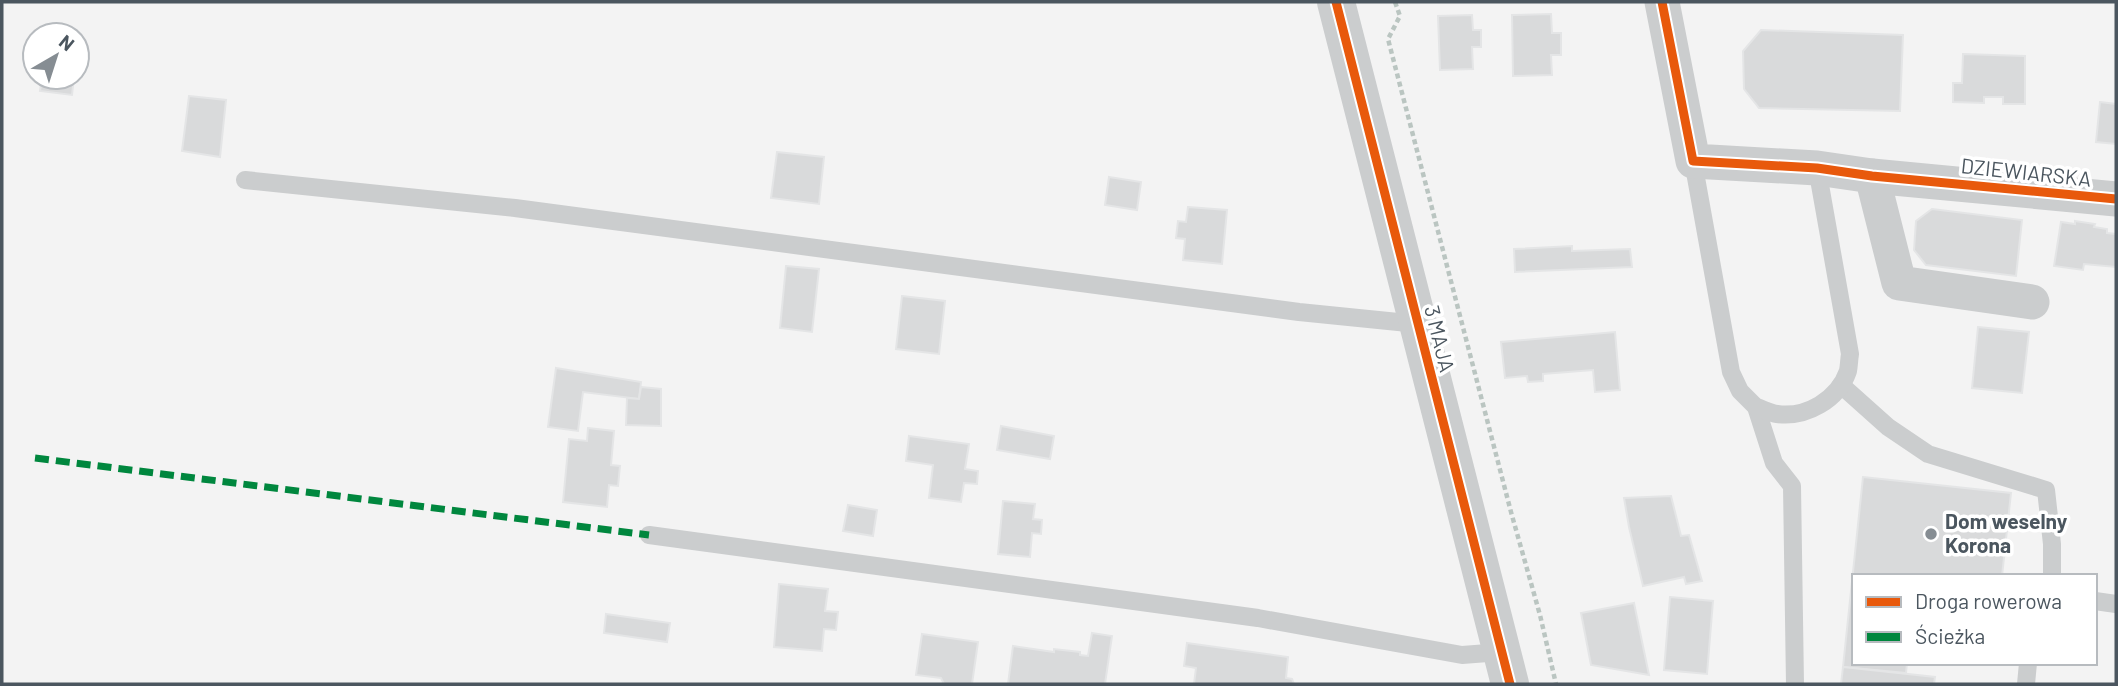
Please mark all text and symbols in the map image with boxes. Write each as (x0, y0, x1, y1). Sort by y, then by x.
north arrow (21, 21, 91, 91)
text: N (55, 29, 79, 55)
street label: DZIEWIARSKA (1960, 152, 2093, 191)
street label: 3 MAJA (1420, 303, 1461, 375)
place label: Dom weselny Korona (1945, 508, 2068, 557)
marker: Dom weselny Korona (1923, 526, 1939, 542)
legend (1852, 574, 2097, 665)
text: Droga rowerowa (1915, 588, 2062, 613)
text: Ścieżka (1915, 623, 1985, 648)

